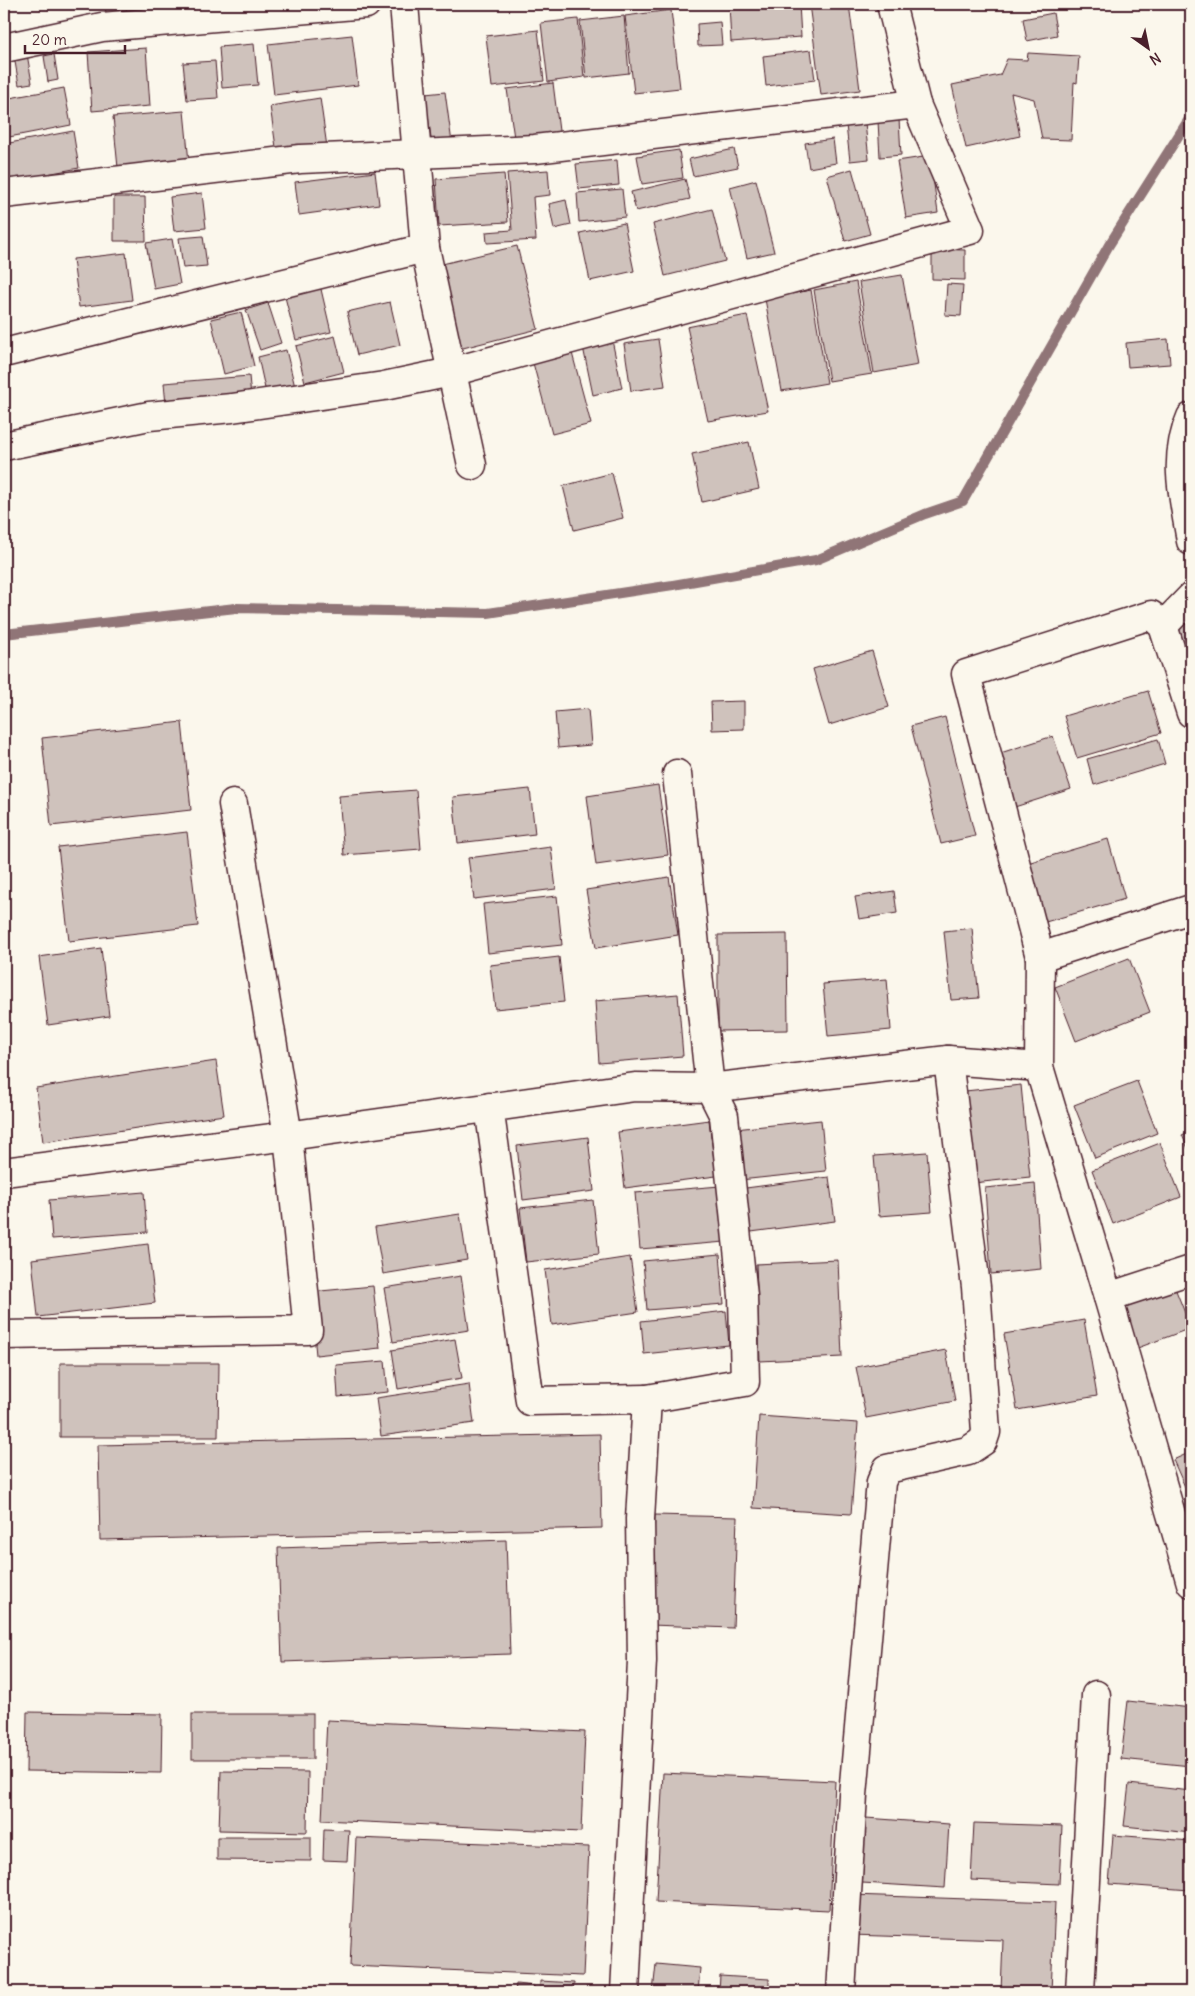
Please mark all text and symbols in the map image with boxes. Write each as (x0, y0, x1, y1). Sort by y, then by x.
scale bar (25, 22, 125, 54)
north arrow (1122, 22, 1172, 72)
text: 20 m (32, 30, 67, 49)
text: N (1146, 49, 1164, 69)

